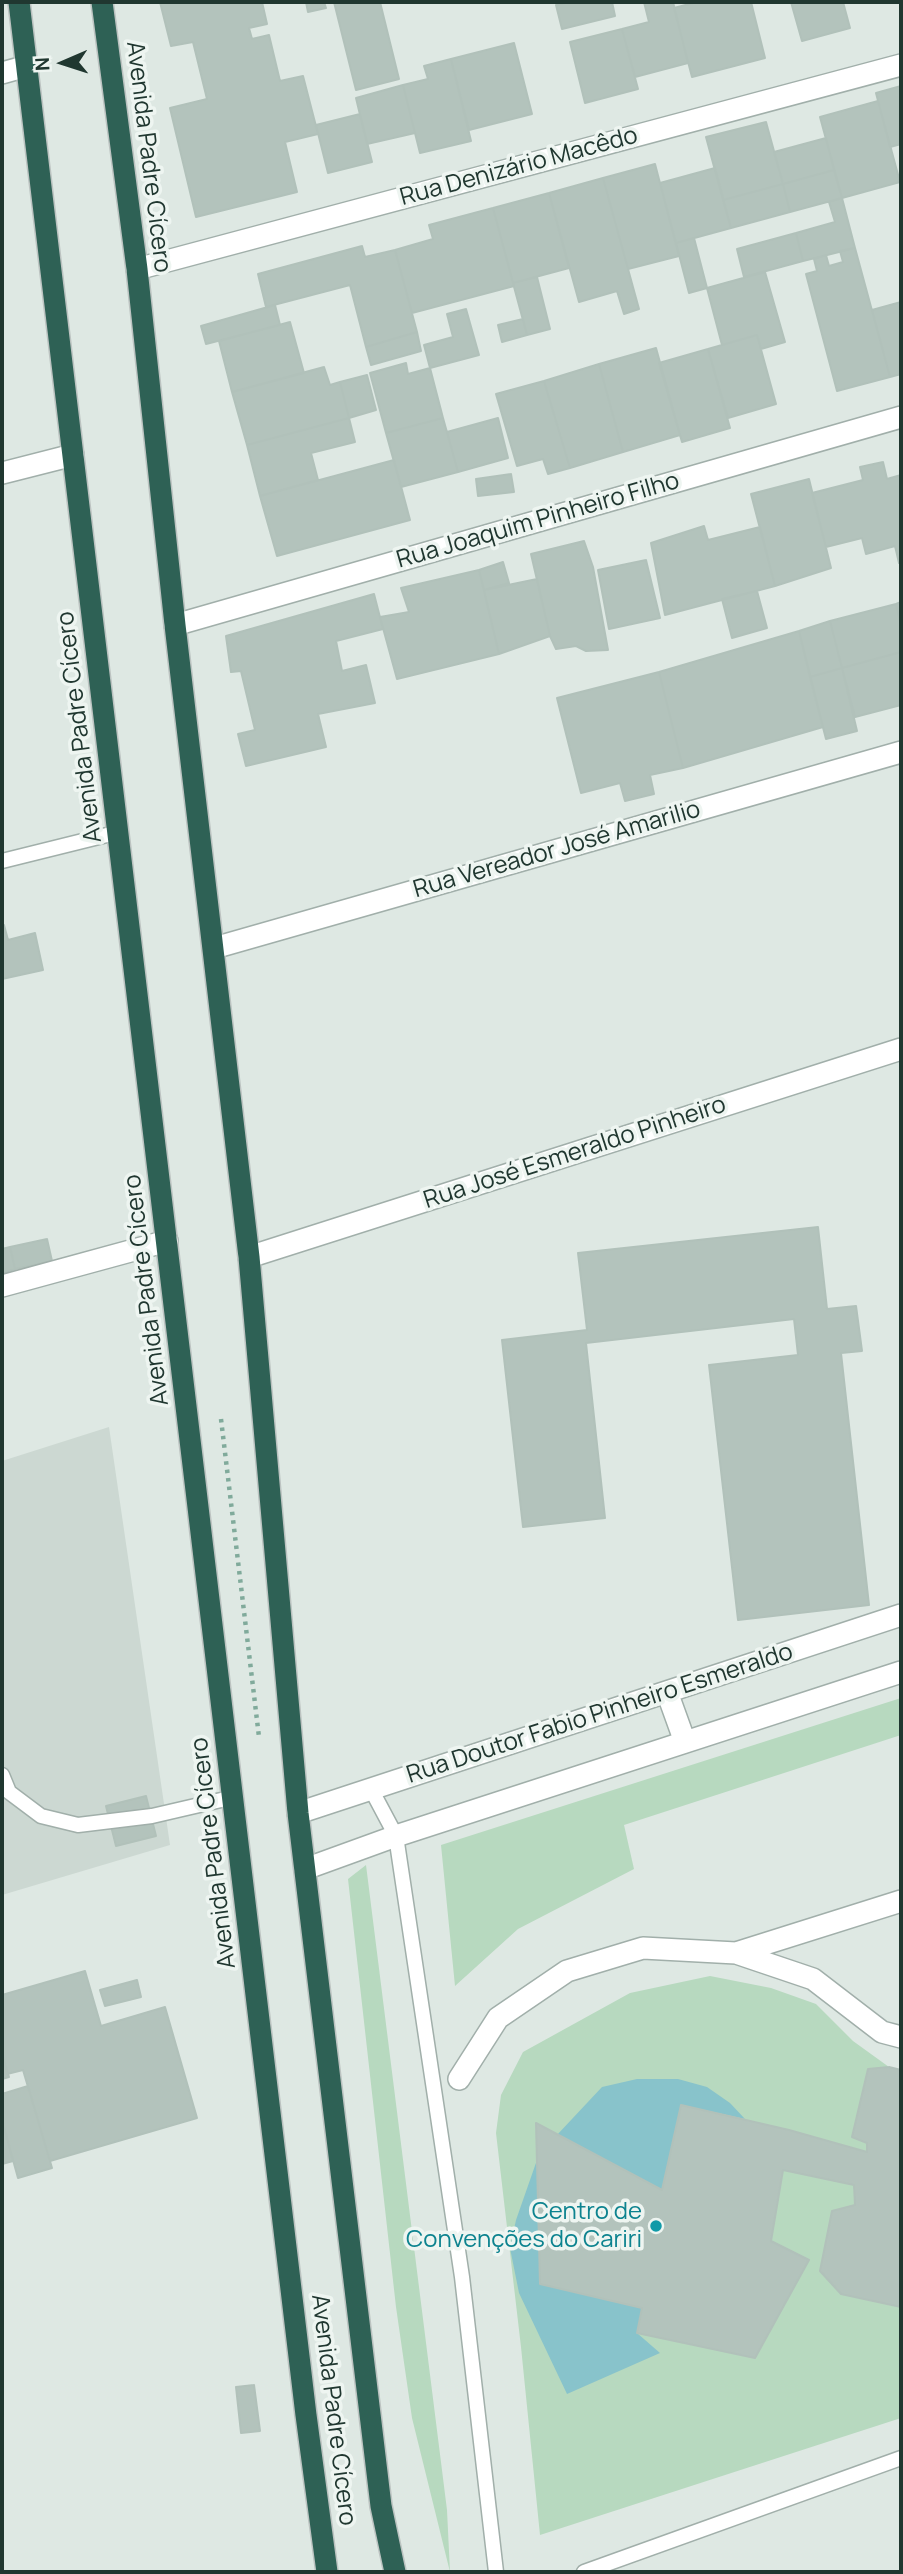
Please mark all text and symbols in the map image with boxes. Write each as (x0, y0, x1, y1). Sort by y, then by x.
north arrow (28, 28, 98, 98)
street label: Avenida Padre Cícero (120, 40, 176, 274)
text: N (29, 57, 55, 72)
street label: Rua Denizário Macêdo (397, 121, 641, 213)
street label: Rua Joaquim Pinheiro Filho (393, 467, 683, 575)
street label: Avenida Padre Cícero (52, 610, 108, 844)
street label: Rua Vereador José Amarilio (410, 795, 704, 905)
street label: Rua José Esmeraldo Pinheiro (420, 1090, 730, 1216)
street label: Avenida Padre Cícero (119, 1173, 175, 1407)
street label: Rua Doutor Fabio Pinheiro Esmeraldo (403, 1638, 797, 1790)
street label: Avenida Padre Cícero (186, 1736, 242, 1970)
place label: Centro de Convenções do Cariri (406, 2198, 642, 2254)
marker: Centro de Convenções do Cariri (648, 2218, 664, 2234)
street label: Avenida Padre Cícero (305, 2293, 361, 2527)

